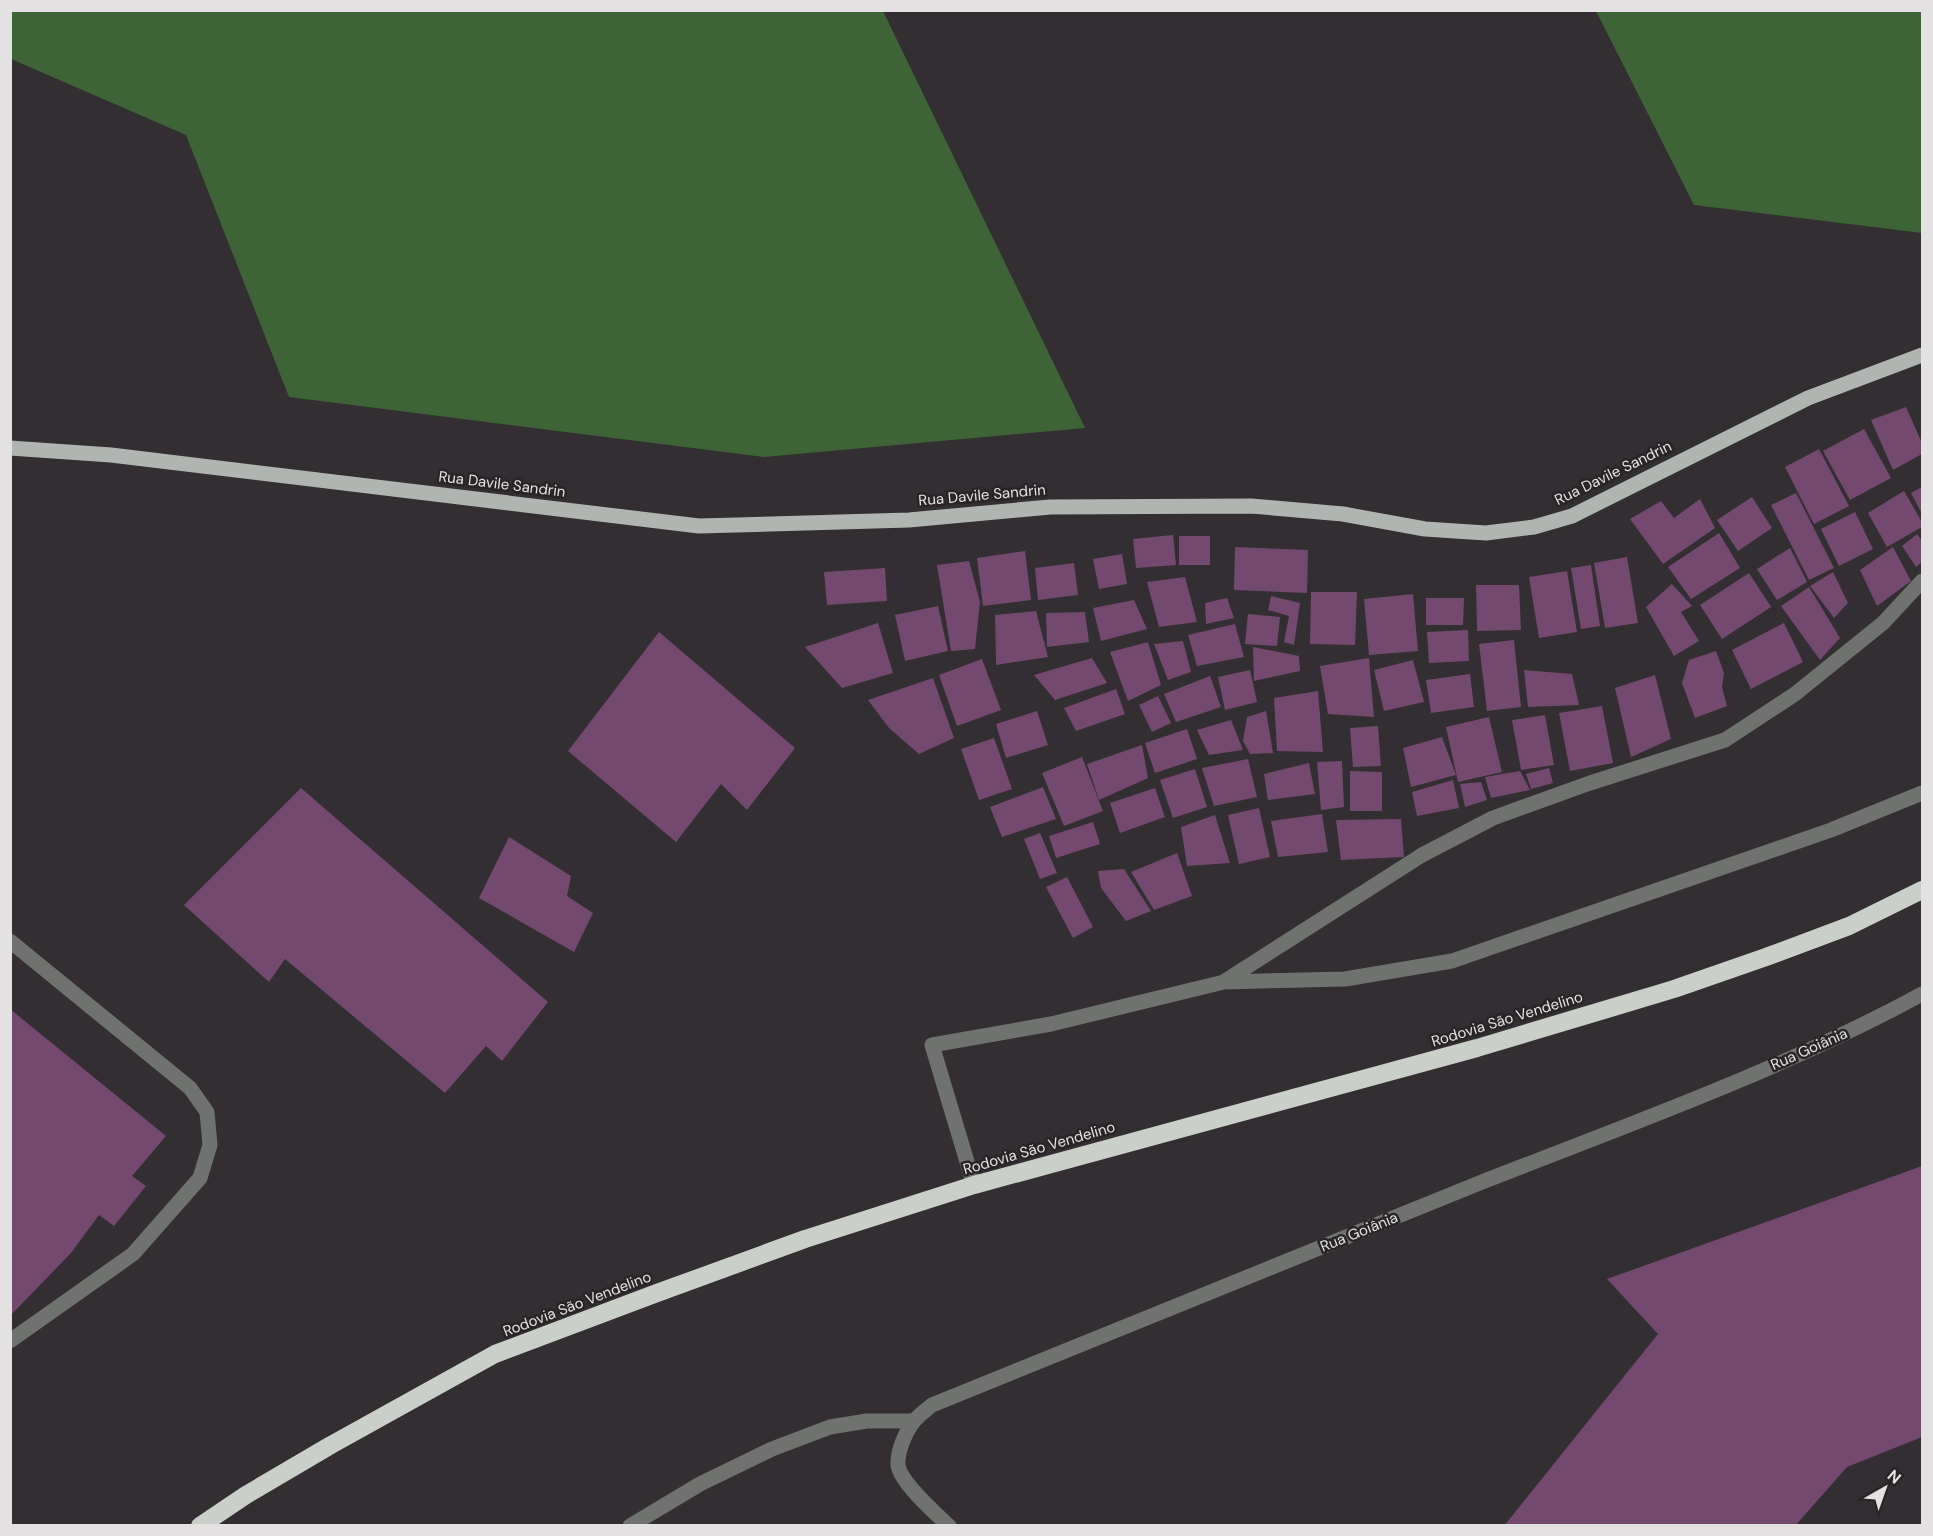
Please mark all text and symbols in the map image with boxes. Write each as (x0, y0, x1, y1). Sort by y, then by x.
street label: Rua Davile Sandrin (1551, 436, 1675, 510)
street label: Rua Davile Sandrin (437, 466, 567, 502)
street label: Rua Davile Sandrin (917, 479, 1047, 511)
street label: Rodovia São Vendelino (1429, 986, 1585, 1052)
street label: Rua Goiânia (1767, 1023, 1851, 1075)
street label: Rodovia São Vendelino (961, 1117, 1117, 1179)
street label: Rua Goiânia (1317, 1207, 1401, 1257)
street label: Rodovia São Vendelino (500, 1266, 654, 1342)
north arrow (1855, 1458, 1915, 1518)
text: N (1883, 1465, 1906, 1489)

